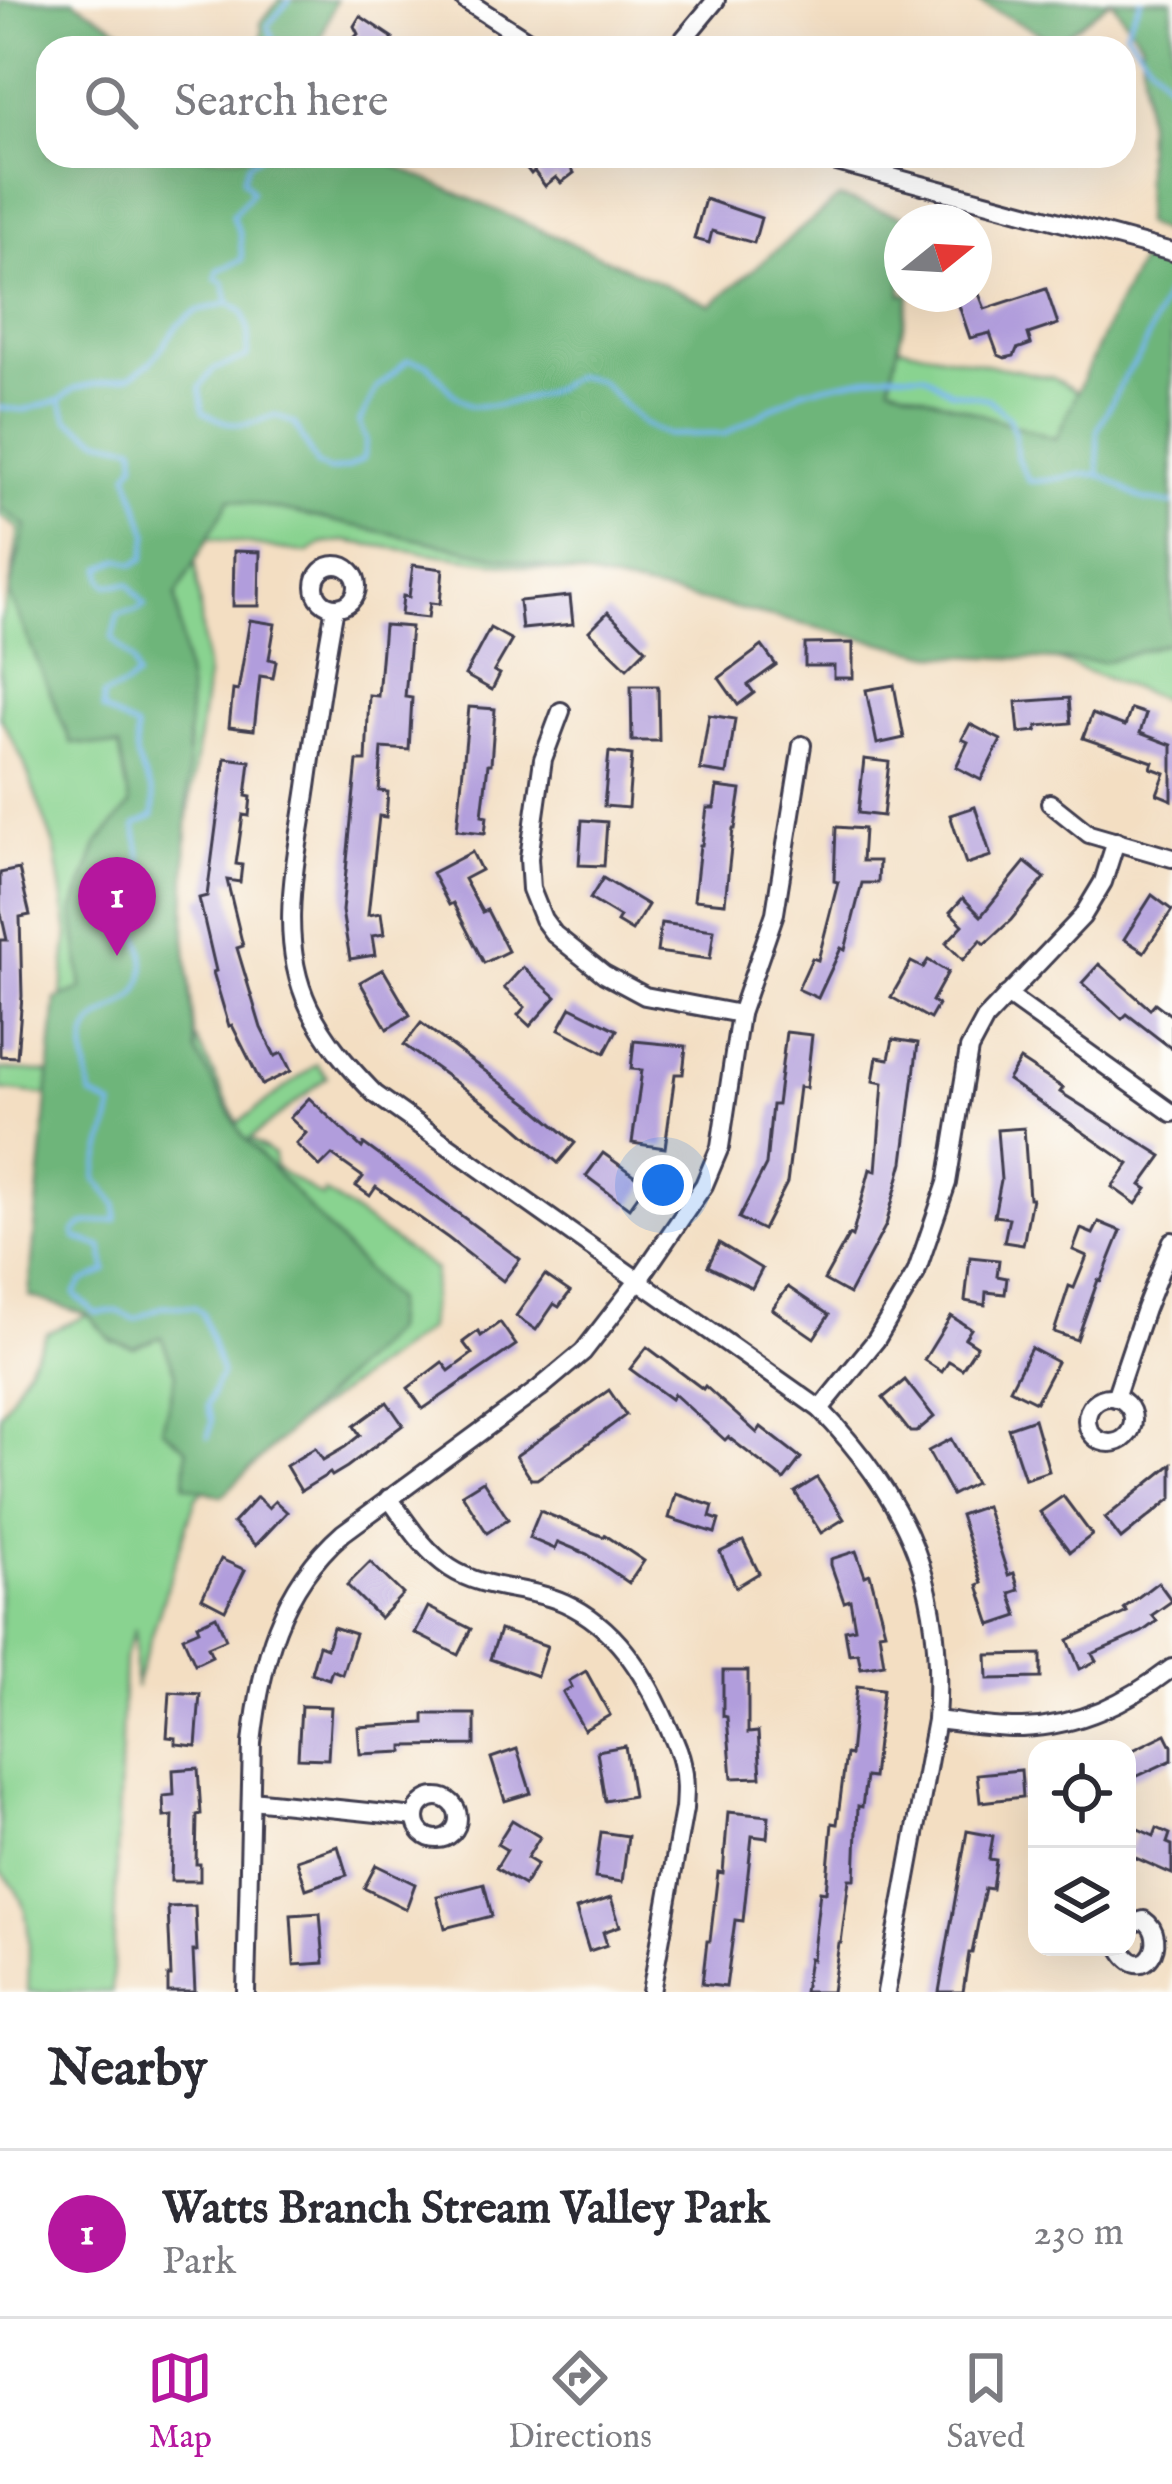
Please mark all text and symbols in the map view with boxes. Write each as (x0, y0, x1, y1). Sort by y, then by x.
search box (36, 36, 1136, 168)
icon: search (78, 69, 144, 135)
text: Search here (174, 74, 388, 131)
north arrow (884, 204, 992, 312)
pin: 1 (78, 857, 156, 956)
your location (633, 1155, 693, 1215)
map controls (1028, 1740, 1136, 1956)
button: locate (1028, 1740, 1136, 1848)
button: layers (1028, 1848, 1136, 1956)
text: Nearby (48, 2038, 207, 2103)
text: Watts Branch Stream Valley Park (162, 2181, 769, 2238)
text: 1 (80, 2209, 94, 2258)
text: 230 m (1033, 2209, 1124, 2258)
text: Park (162, 2238, 236, 2287)
tab: Map (147, 2345, 213, 2459)
tab: Directions (508, 2345, 652, 2459)
tab: Saved (947, 2345, 1025, 2459)

